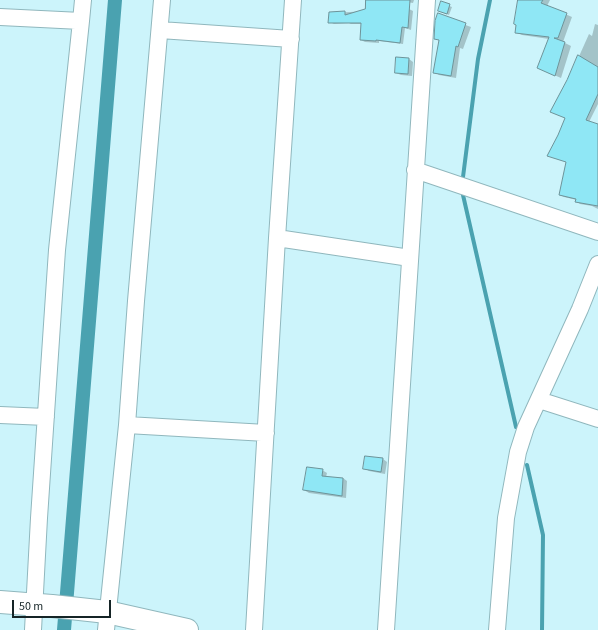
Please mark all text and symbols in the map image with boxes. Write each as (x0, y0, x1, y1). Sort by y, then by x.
scale bar (14, 592, 113, 618)
text: 50 m (19, 598, 43, 615)

